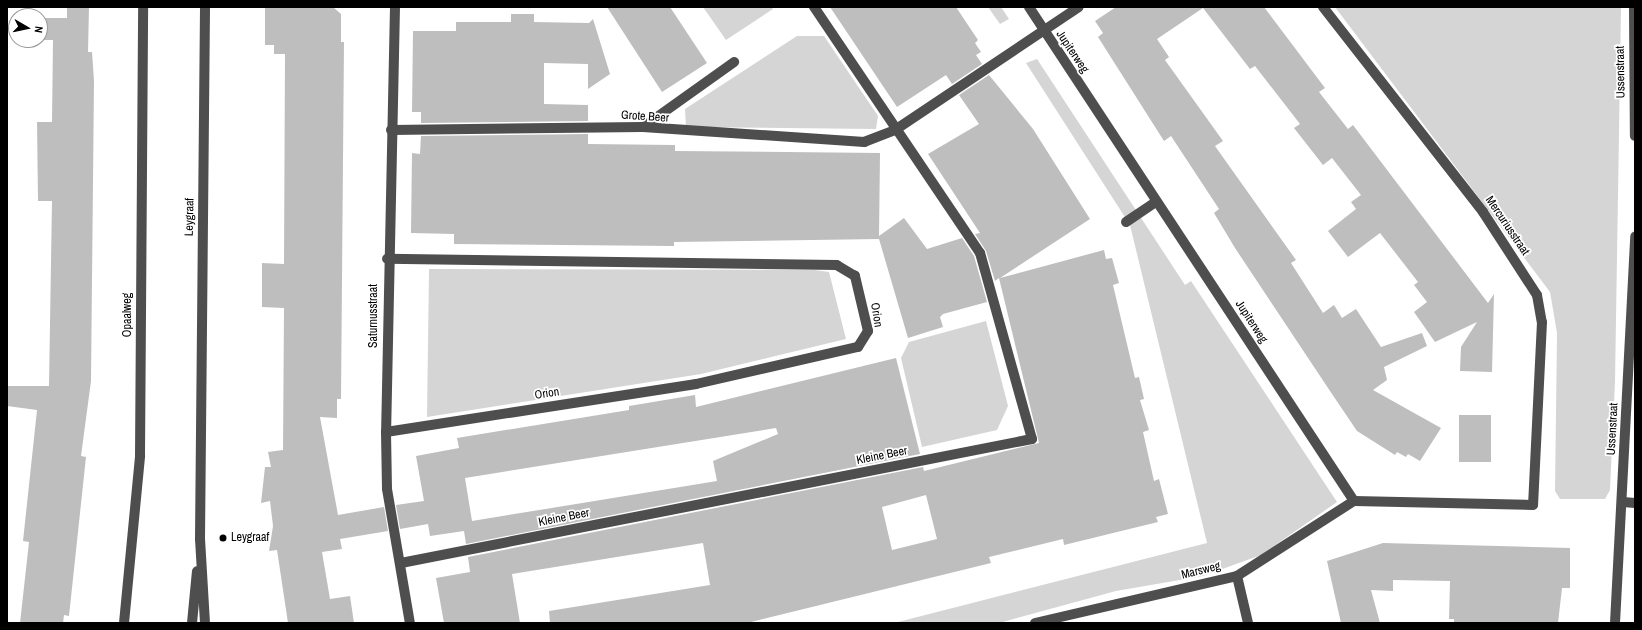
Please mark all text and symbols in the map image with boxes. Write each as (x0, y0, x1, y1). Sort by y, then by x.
north arrow (8, 8, 48, 48)
text: N (31, 25, 46, 34)
street label: Jupiterweg (1053, 28, 1091, 76)
street label: Ussenstraat (1613, 46, 1629, 98)
street label: Grote Beer (620, 108, 670, 126)
street label: Mercuriusstraat (1482, 194, 1532, 258)
street label: Leygraaf (182, 198, 198, 236)
street label: Saturnusstraat (367, 284, 381, 348)
street label: Opaalweg (121, 293, 135, 337)
street label: Jupiterweg (1232, 298, 1270, 346)
street label: Orion (867, 302, 885, 328)
street label: Orion (534, 385, 560, 403)
street label: Ussenstraat (1604, 402, 1622, 456)
street label: Kleine Beer (855, 444, 909, 468)
street label: Kleine Beer (537, 506, 591, 530)
place label: Leygraaf (231, 531, 269, 545)
marker: Leygraaf (218, 533, 228, 543)
street label: Marsweg (1180, 559, 1222, 583)

